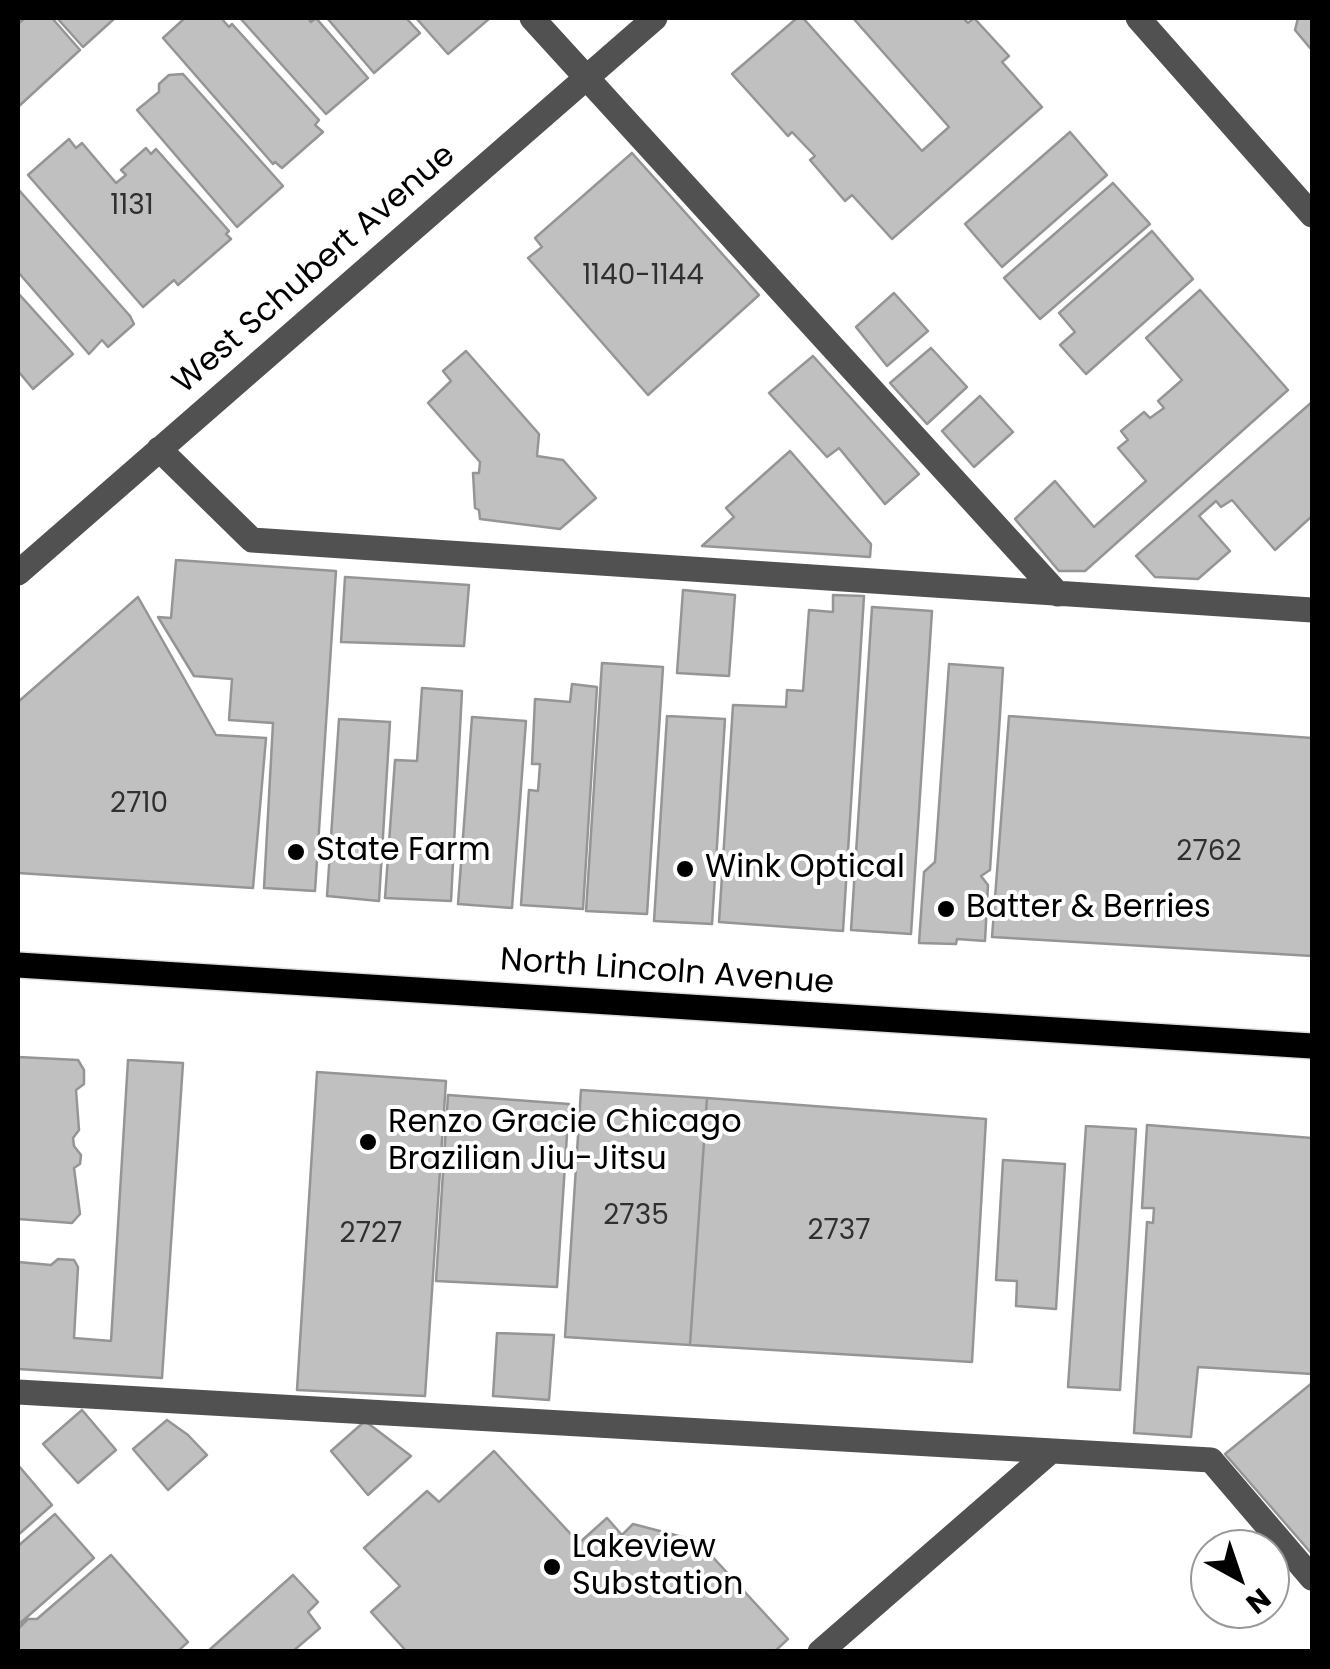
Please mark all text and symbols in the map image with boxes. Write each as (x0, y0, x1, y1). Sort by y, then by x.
street label: West Schubert Avenue (166, 137, 464, 403)
house number: 1131 (110, 190, 154, 224)
house number: 1140-1144 (582, 260, 704, 294)
house number: 2710 (110, 788, 168, 822)
place label: State Farm (316, 833, 491, 871)
house number: 2762 (1176, 836, 1242, 870)
marker: State Farm (285, 841, 307, 863)
place label: Wink Optical (705, 850, 905, 888)
marker: Wink Optical (674, 858, 696, 880)
place label: Batter & Berries (966, 890, 1211, 928)
marker: Batter & Berries (935, 898, 957, 920)
street label: North Lincoln Avenue (499, 942, 835, 1004)
place label: Renzo Gracie Chicago Brazilian Jiu-Jitsu (388, 1105, 742, 1180)
marker: Renzo Gracie Chicago Brazilian Jiu-Jitsu (357, 1131, 379, 1153)
house number: 2735 (603, 1200, 669, 1234)
house number: 2737 (807, 1215, 871, 1249)
house number: 2727 (340, 1218, 402, 1252)
north arrow (1190, 1529, 1290, 1629)
place label: Lakeview Substation (572, 1530, 743, 1605)
marker: Lakeview Substation (541, 1556, 563, 1578)
text: N (1238, 1579, 1279, 1623)

